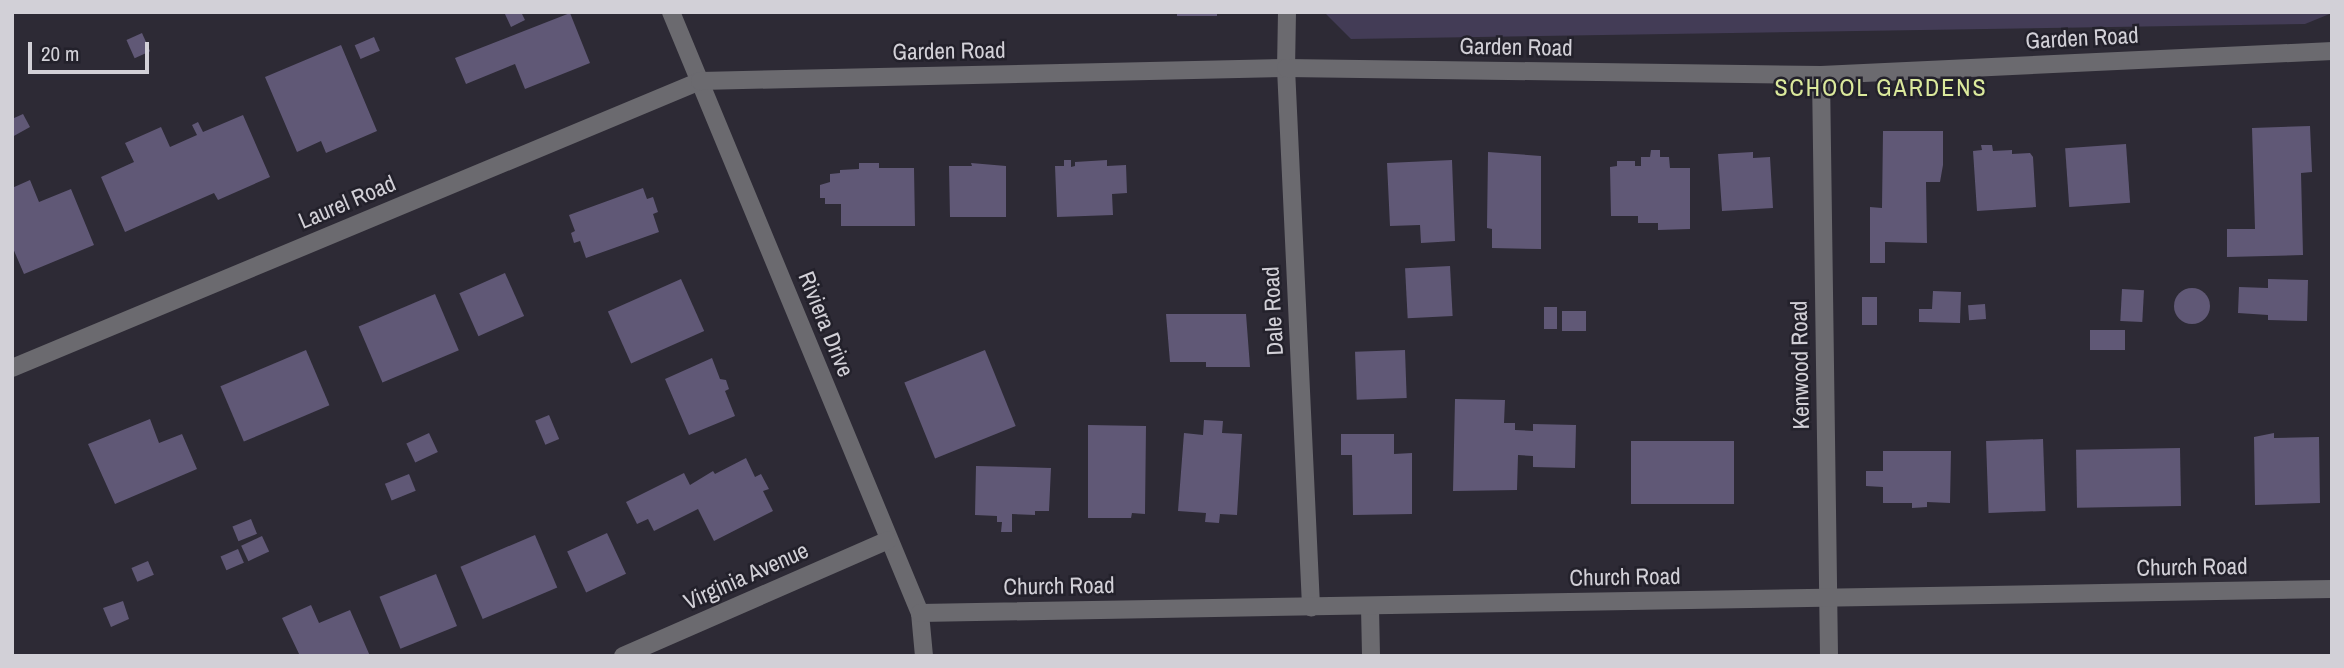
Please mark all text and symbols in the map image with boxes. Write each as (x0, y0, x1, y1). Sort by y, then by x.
street label: Garden Road (2025, 21, 2139, 55)
scale bar (32, 28, 152, 72)
street label: Garden Road (1459, 32, 1573, 62)
street label: Garden Road (892, 36, 1006, 66)
text: 20 m (41, 39, 79, 68)
district label: SCHOOL GARDENS (1776, 74, 1986, 102)
street label: Laurel Road (294, 169, 400, 235)
street label: Dale Road (1257, 266, 1289, 356)
street label: Riviera Drive (792, 267, 860, 381)
street label: Kenwood Road (1785, 300, 1815, 430)
street label: Virginia Avenue (679, 536, 813, 616)
street label: Church Road (2136, 552, 2248, 582)
street label: Church Road (1569, 562, 1681, 592)
street label: Church Road (1003, 571, 1115, 601)

